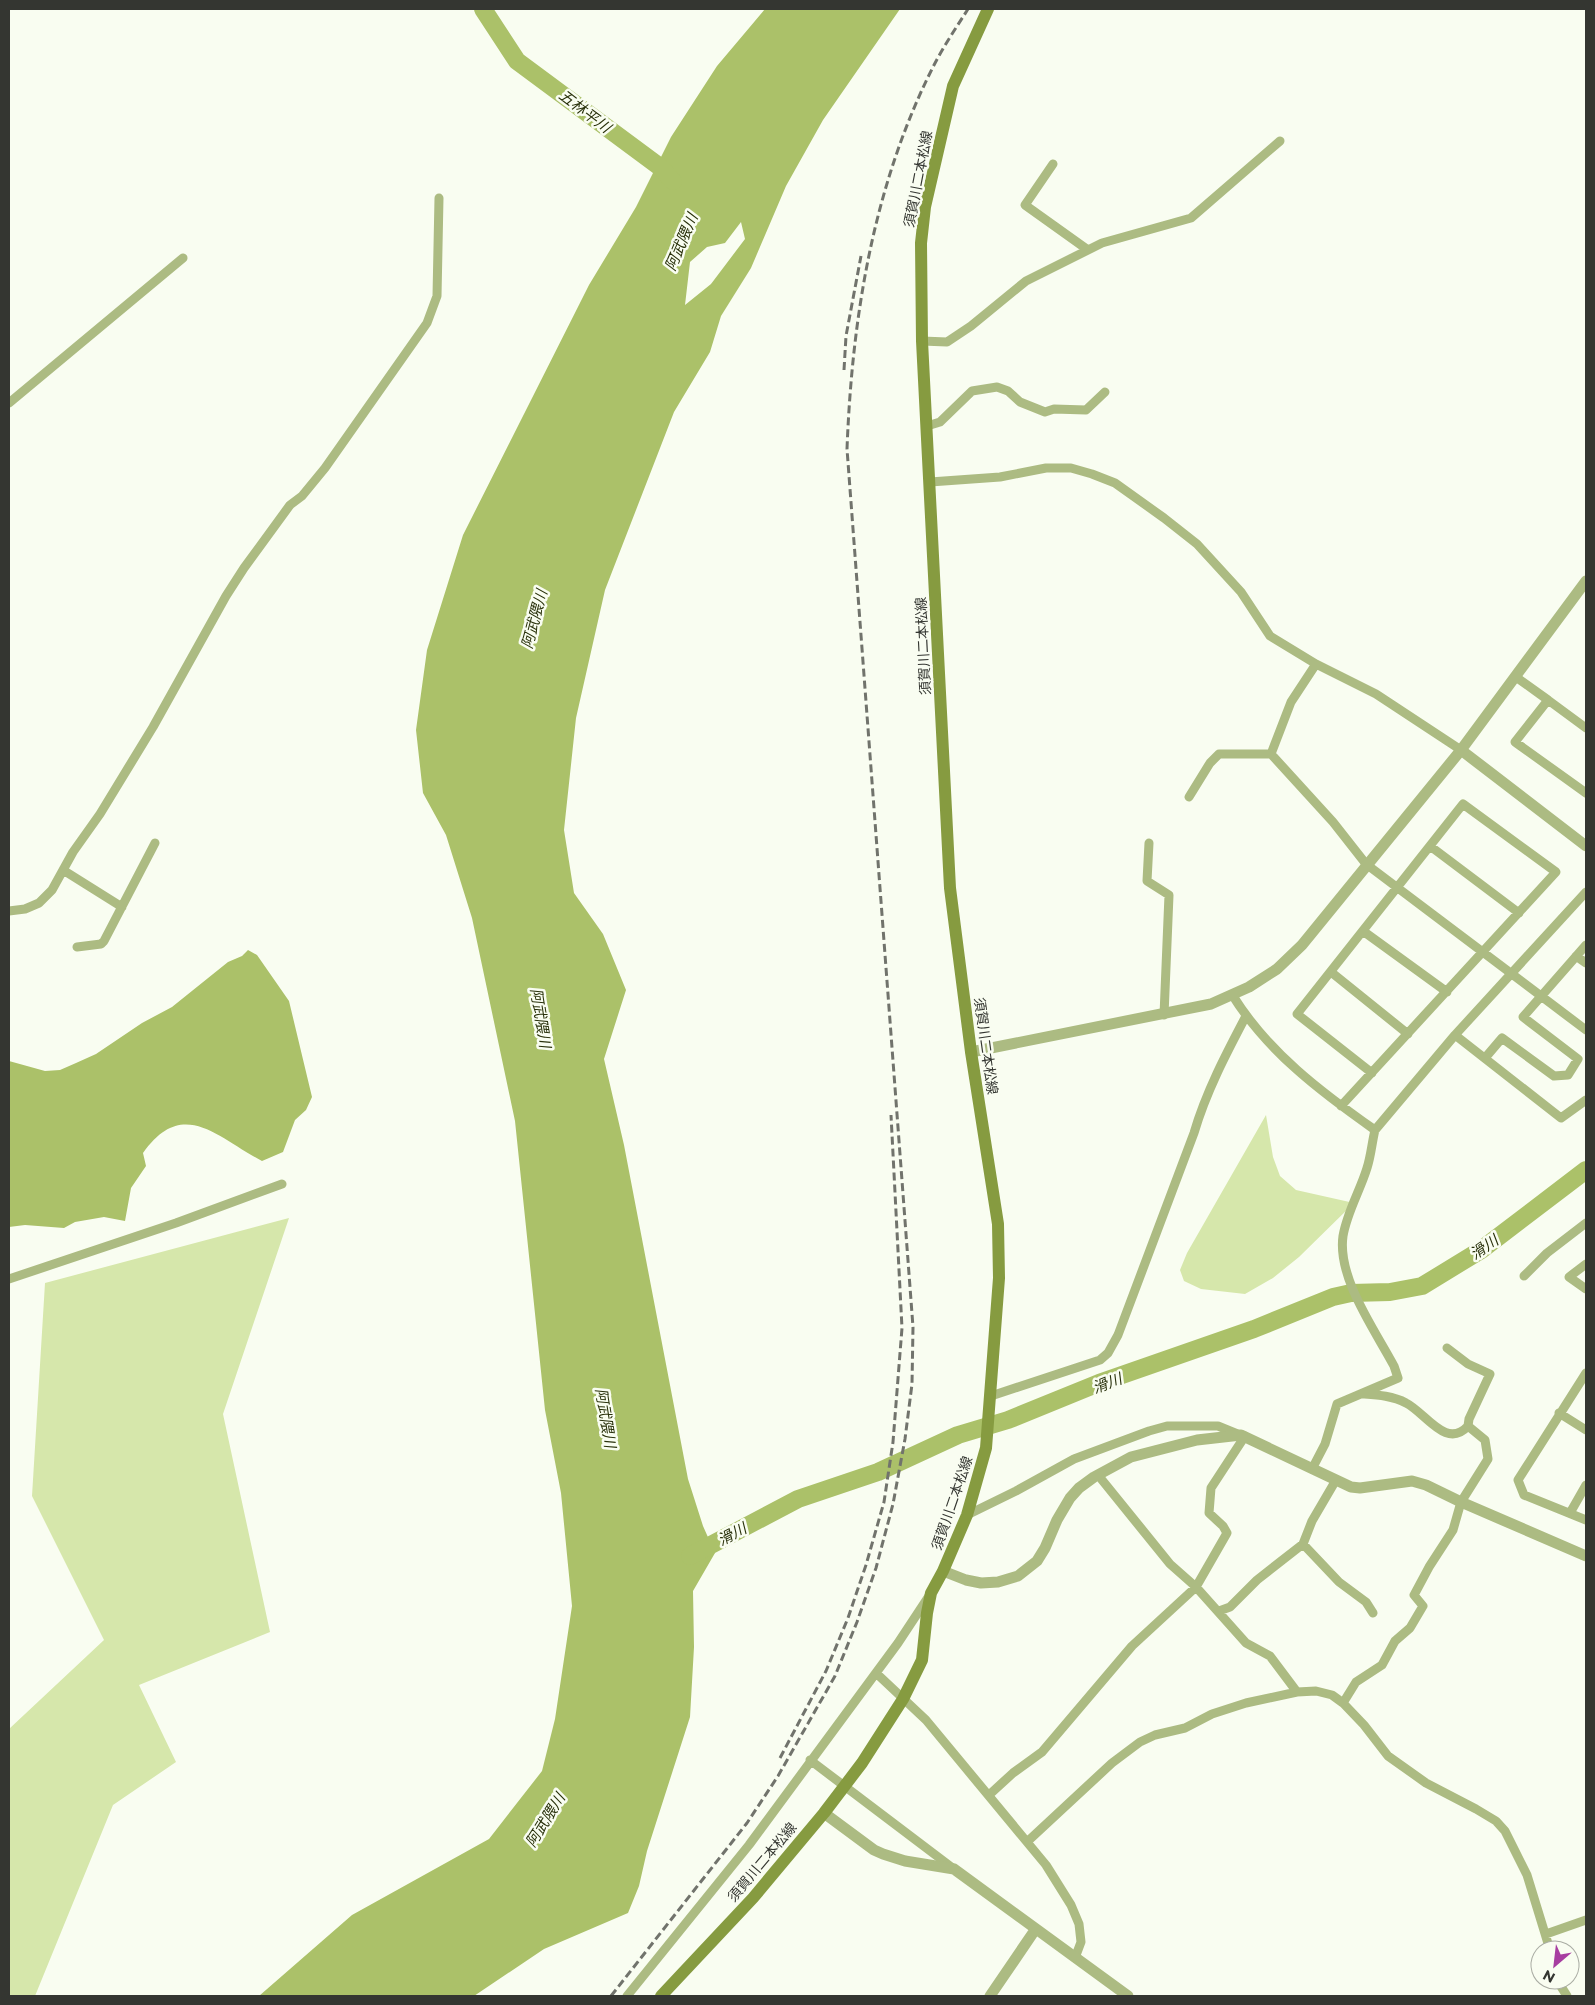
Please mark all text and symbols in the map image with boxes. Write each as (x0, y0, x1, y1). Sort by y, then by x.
water label: 五林平川 (555, 85, 616, 138)
street label: 須賀川二本松線 (900, 129, 936, 229)
water label: 阿武隈川 (661, 209, 702, 273)
water label: 阿武隈川 (517, 586, 551, 650)
street label: 須賀川二本松線 (911, 597, 935, 695)
water label: 阿武隈川 (527, 987, 555, 1051)
street label: 須賀川二本松線 (970, 996, 1002, 1096)
water label: 滑川 (1466, 1229, 1503, 1263)
water label: 滑川 (1090, 1368, 1126, 1397)
water label: 阿武隈川 (592, 1387, 620, 1451)
street label: 須賀川二本松線 (928, 1454, 976, 1552)
water label: 滑川 (714, 1518, 751, 1549)
water label: 阿武隈川 (521, 1788, 570, 1850)
street label: 須賀川二本松線 (724, 1819, 800, 1905)
north arrow (1530, 1940, 1580, 1990)
text: N (1540, 1966, 1558, 1987)

